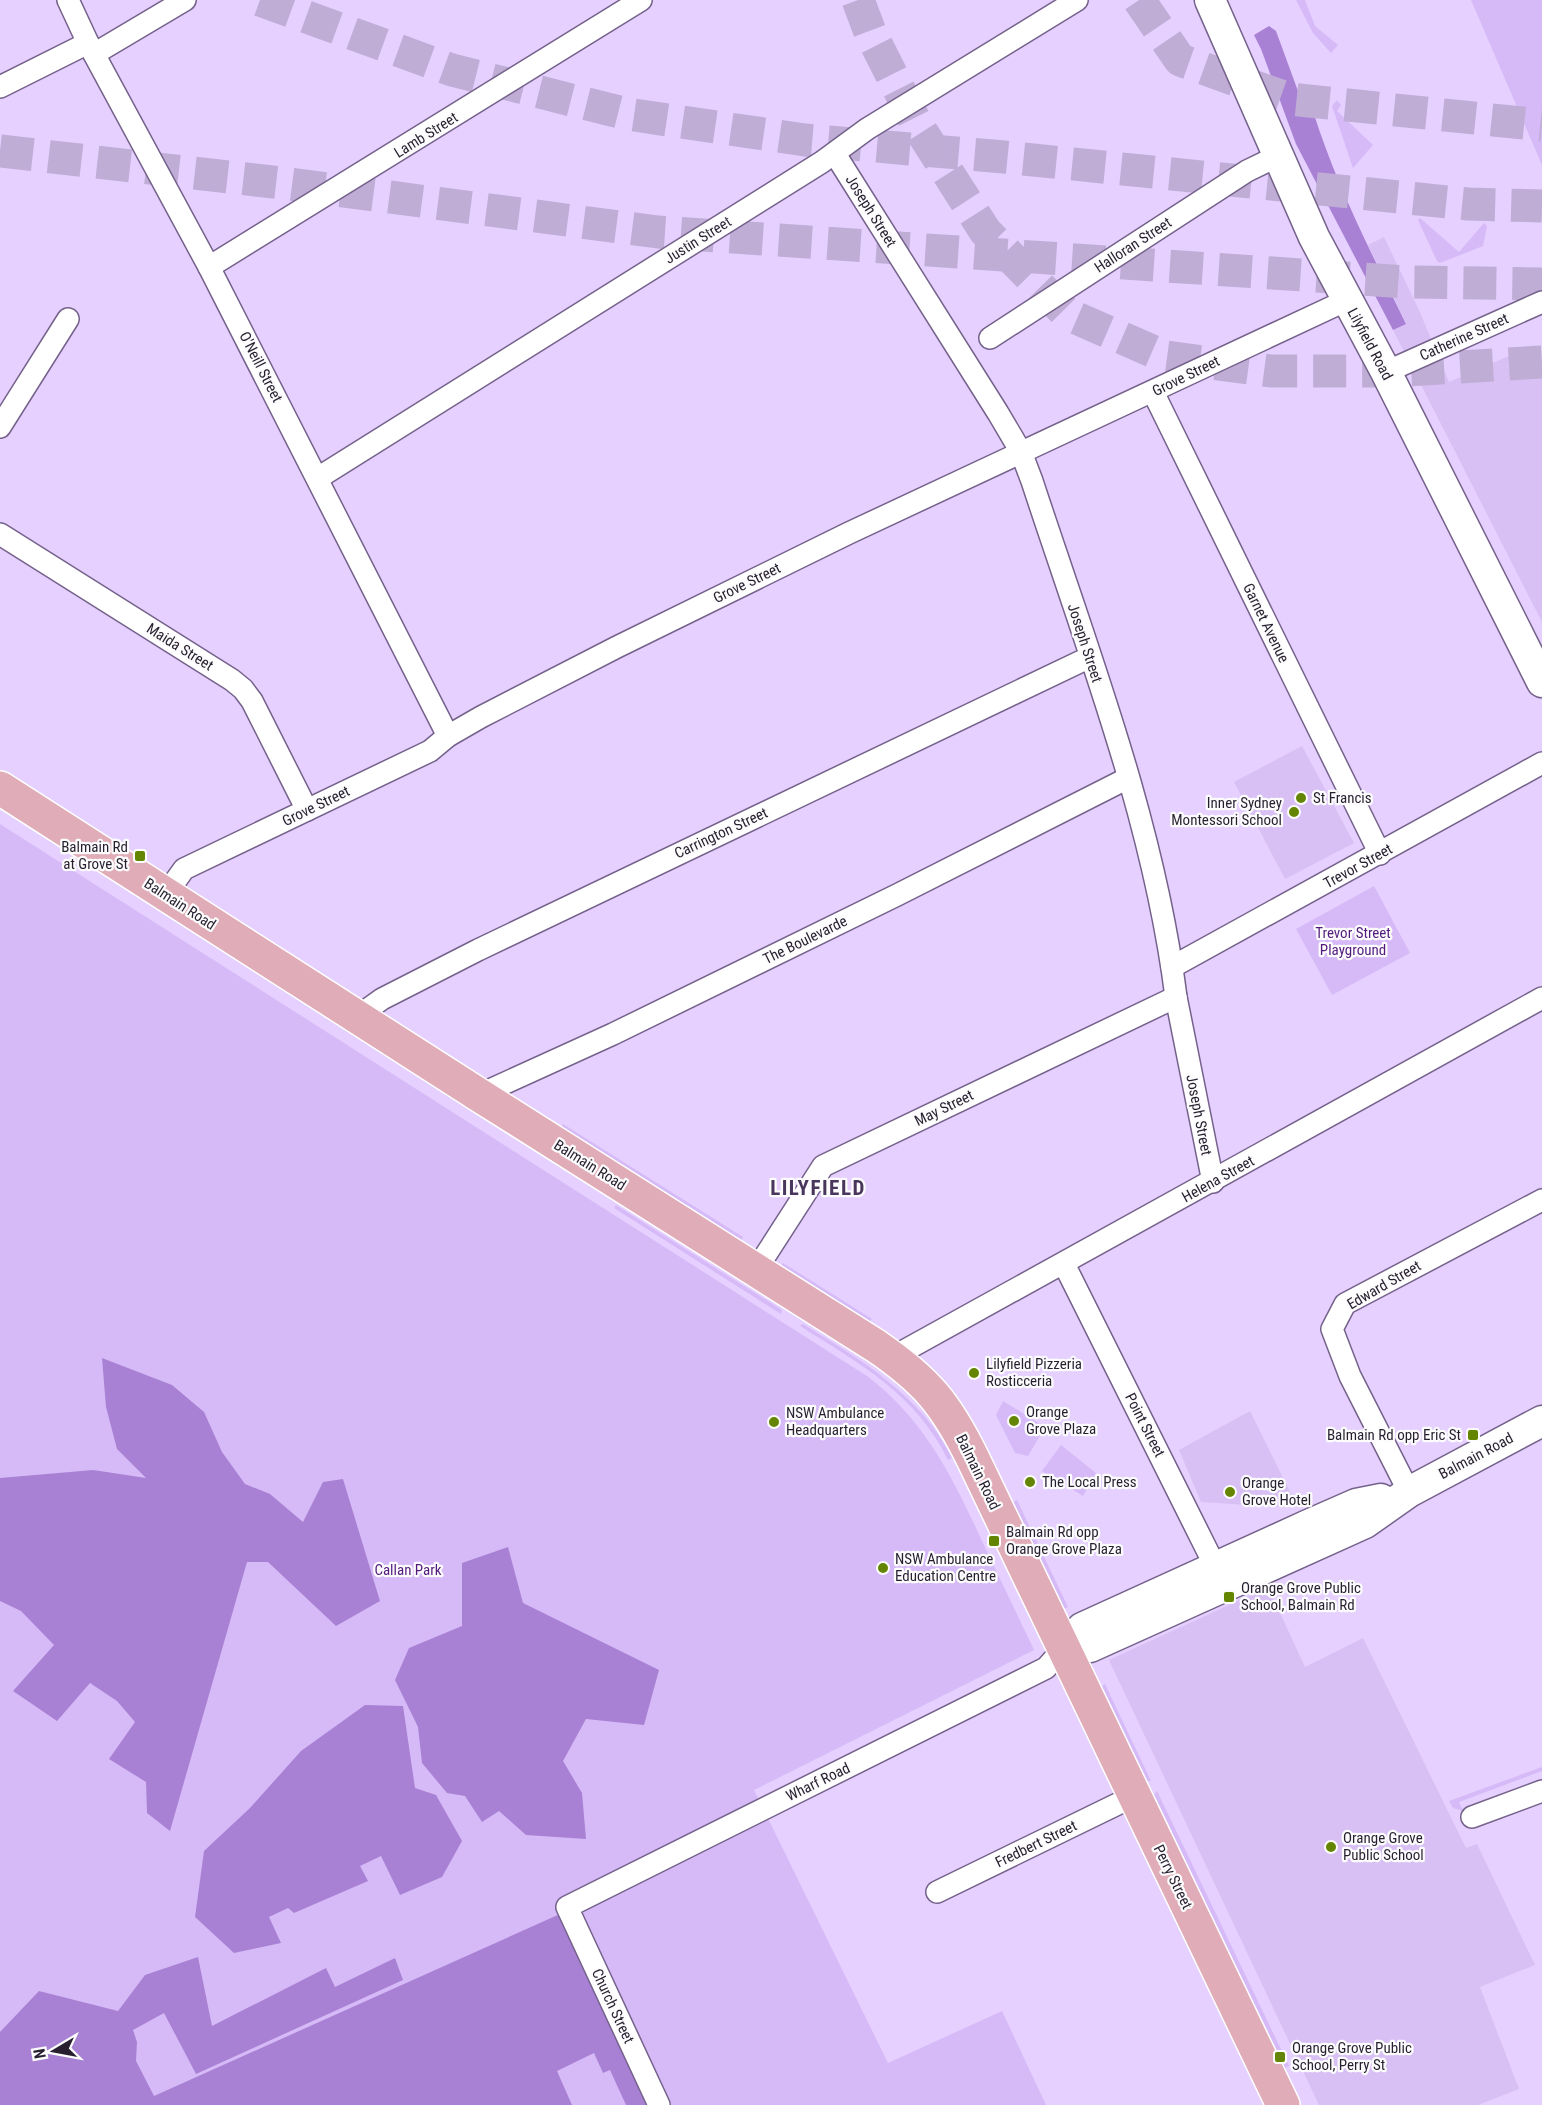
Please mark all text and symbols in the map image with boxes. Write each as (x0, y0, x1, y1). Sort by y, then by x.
street label: Lamb Street (391, 108, 461, 162)
street label: Joseph Street (842, 172, 900, 250)
street label: Justin Street (661, 212, 735, 268)
street label: Halloran Street (1091, 213, 1175, 277)
street label: Lilyfield Road (1343, 305, 1397, 383)
street label: Catherine Street (1417, 309, 1511, 365)
street label: O'Neill Street (236, 329, 286, 405)
street label: Grove Street (1149, 352, 1223, 400)
street label: Grove Street (710, 559, 784, 607)
street label: Garnet Avenue (1239, 580, 1293, 666)
street label: Joseph Street (1064, 601, 1106, 685)
street label: Maida Street (143, 619, 217, 675)
street label: Grove Street (279, 782, 353, 830)
place label: St Francis (1313, 789, 1372, 807)
marker: St Francis (1294, 791, 1308, 805)
place label: Inner Sydney Montessori School (1171, 794, 1282, 829)
street label: Carrington Street (672, 804, 770, 862)
marker: Inner Sydney Montessori School (1287, 805, 1301, 819)
place label: Balmain Rd at Grove St (61, 838, 128, 873)
street label: Trevor Street (1321, 840, 1395, 892)
marker: Balmain Rd at Grove St (133, 849, 147, 863)
street label: Balmain Road (141, 874, 219, 934)
street label: The Boulevarde (760, 912, 850, 968)
park label: Trevor Street Playground (1315, 924, 1391, 959)
street label: Joseph Street (1182, 1073, 1216, 1157)
street label: May Street (912, 1086, 976, 1130)
street label: Balmain Road (551, 1136, 629, 1194)
street label: Helena Street (1179, 1152, 1257, 1206)
district label: LILYFIELD (770, 1176, 866, 1200)
street label: Edward Street (1344, 1257, 1424, 1313)
place label: Lilyfield Pizzeria Rosticceria (986, 1355, 1082, 1390)
marker: Lilyfield Pizzeria Rosticceria (967, 1366, 981, 1380)
street label: Point Street (1121, 1390, 1169, 1460)
place label: Orange Grove Plaza (1026, 1403, 1096, 1438)
place label: NSW Ambulance Headquarters (786, 1404, 884, 1439)
marker: Orange Grove Plaza (1007, 1414, 1021, 1428)
marker: NSW Ambulance Headquarters (767, 1415, 781, 1429)
place label: Balmain Rd opp Eric St (1327, 1426, 1461, 1444)
marker: Balmain Rd opp Eric St (1466, 1428, 1480, 1442)
street label: Balmain Road (1436, 1429, 1516, 1483)
street label: Balmain Road (952, 1431, 1004, 1513)
place label: The Local Press (1042, 1473, 1137, 1491)
place label: Orange Grove Hotel (1242, 1474, 1311, 1509)
marker: The Local Press (1023, 1475, 1037, 1489)
marker: Orange Grove Hotel (1223, 1485, 1237, 1499)
place label: Balmain Rd opp Orange Grove Plaza (1006, 1523, 1122, 1558)
marker: Balmain Rd opp Orange Grove Plaza (987, 1534, 1001, 1548)
place label: NSW Ambulance Education Centre (895, 1550, 996, 1585)
park label: Callan Park (374, 1561, 442, 1579)
marker: NSW Ambulance Education Centre (876, 1561, 890, 1575)
place label: Orange Grove Public School, Balmain Rd (1241, 1579, 1361, 1614)
marker: Orange Grove Public School, Balmain Rd (1222, 1590, 1236, 1604)
street label: Wharf Road (783, 1759, 853, 1805)
street label: Fredbert Street (992, 1817, 1080, 1871)
place label: Orange Grove Public School (1343, 1829, 1424, 1864)
marker: Orange Grove Public School (1324, 1840, 1338, 1854)
street label: Perry Street (1150, 1842, 1196, 1912)
street label: Church Street (588, 1966, 638, 2046)
north arrow (24, 2021, 84, 2081)
place label: Orange Grove Public School, Perry St (1292, 2039, 1412, 2074)
text: N (30, 2047, 50, 2060)
marker: Orange Grove Public School, Perry St (1273, 2050, 1287, 2064)

